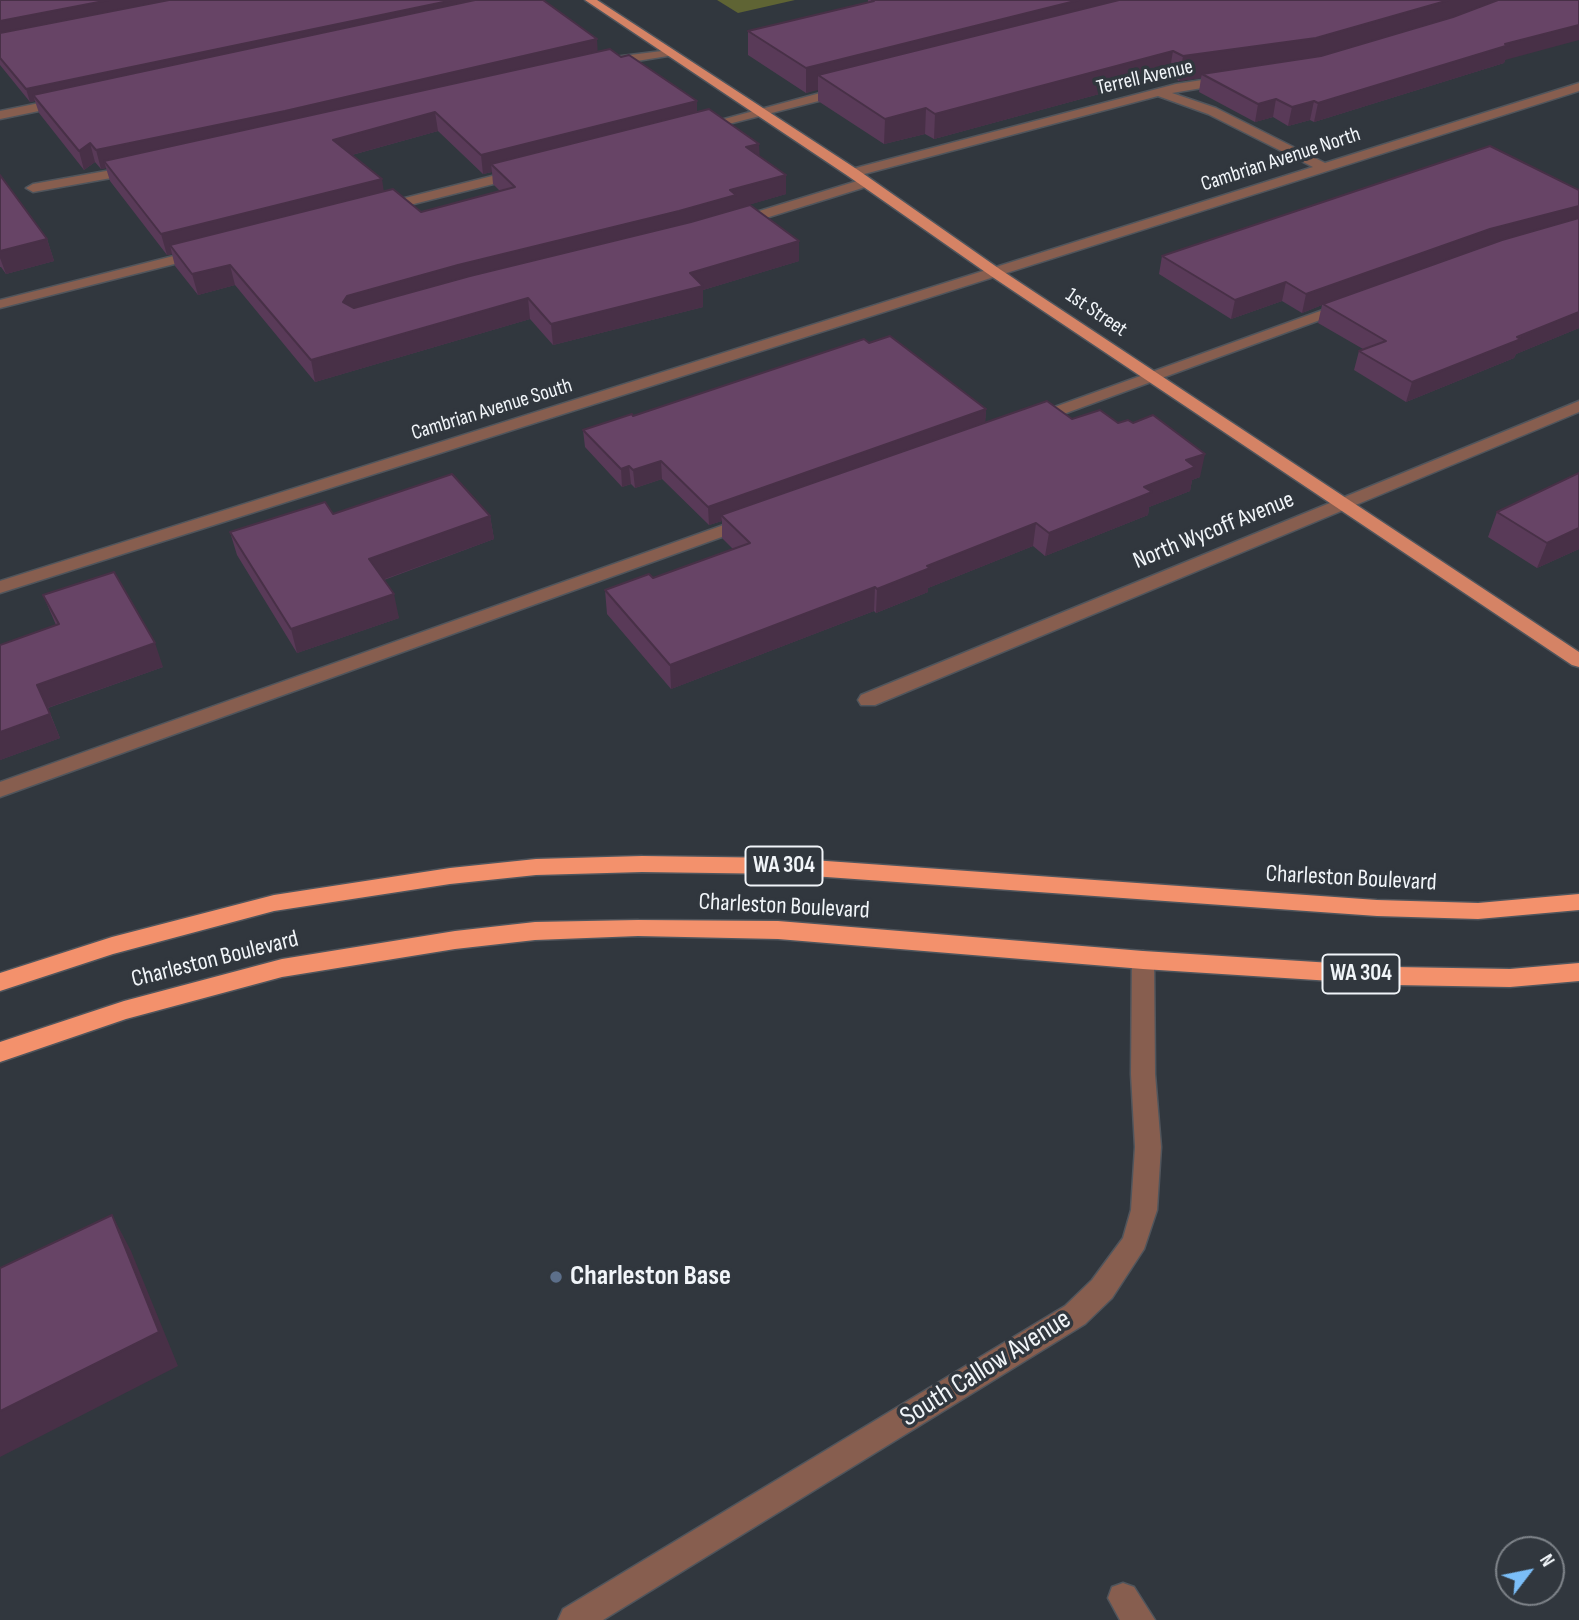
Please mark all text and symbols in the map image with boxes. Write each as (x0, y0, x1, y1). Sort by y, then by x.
street label: Terrell Avenue (1094, 55, 1196, 101)
street label: Cambrian Avenue North (1198, 122, 1364, 198)
street label: 1st Street (1060, 283, 1132, 343)
street label: Cambrian Avenue South (408, 374, 576, 446)
street label: North Wycoff Avenue (1129, 486, 1299, 576)
road number: WA 304 (746, 846, 822, 886)
street label: Charleston Boulevard (1265, 860, 1437, 898)
street label: Charleston Boulevard (698, 888, 870, 926)
street label: Charleston Boulevard (128, 925, 302, 995)
road number: WA 304 (1322, 954, 1400, 993)
place label: Charleston Base (570, 1260, 731, 1294)
marker: Charleston Base (548, 1269, 564, 1285)
street label: South Callow Avenue (895, 1303, 1077, 1435)
north arrow (1495, 1536, 1565, 1606)
text: N (1534, 1550, 1559, 1571)

